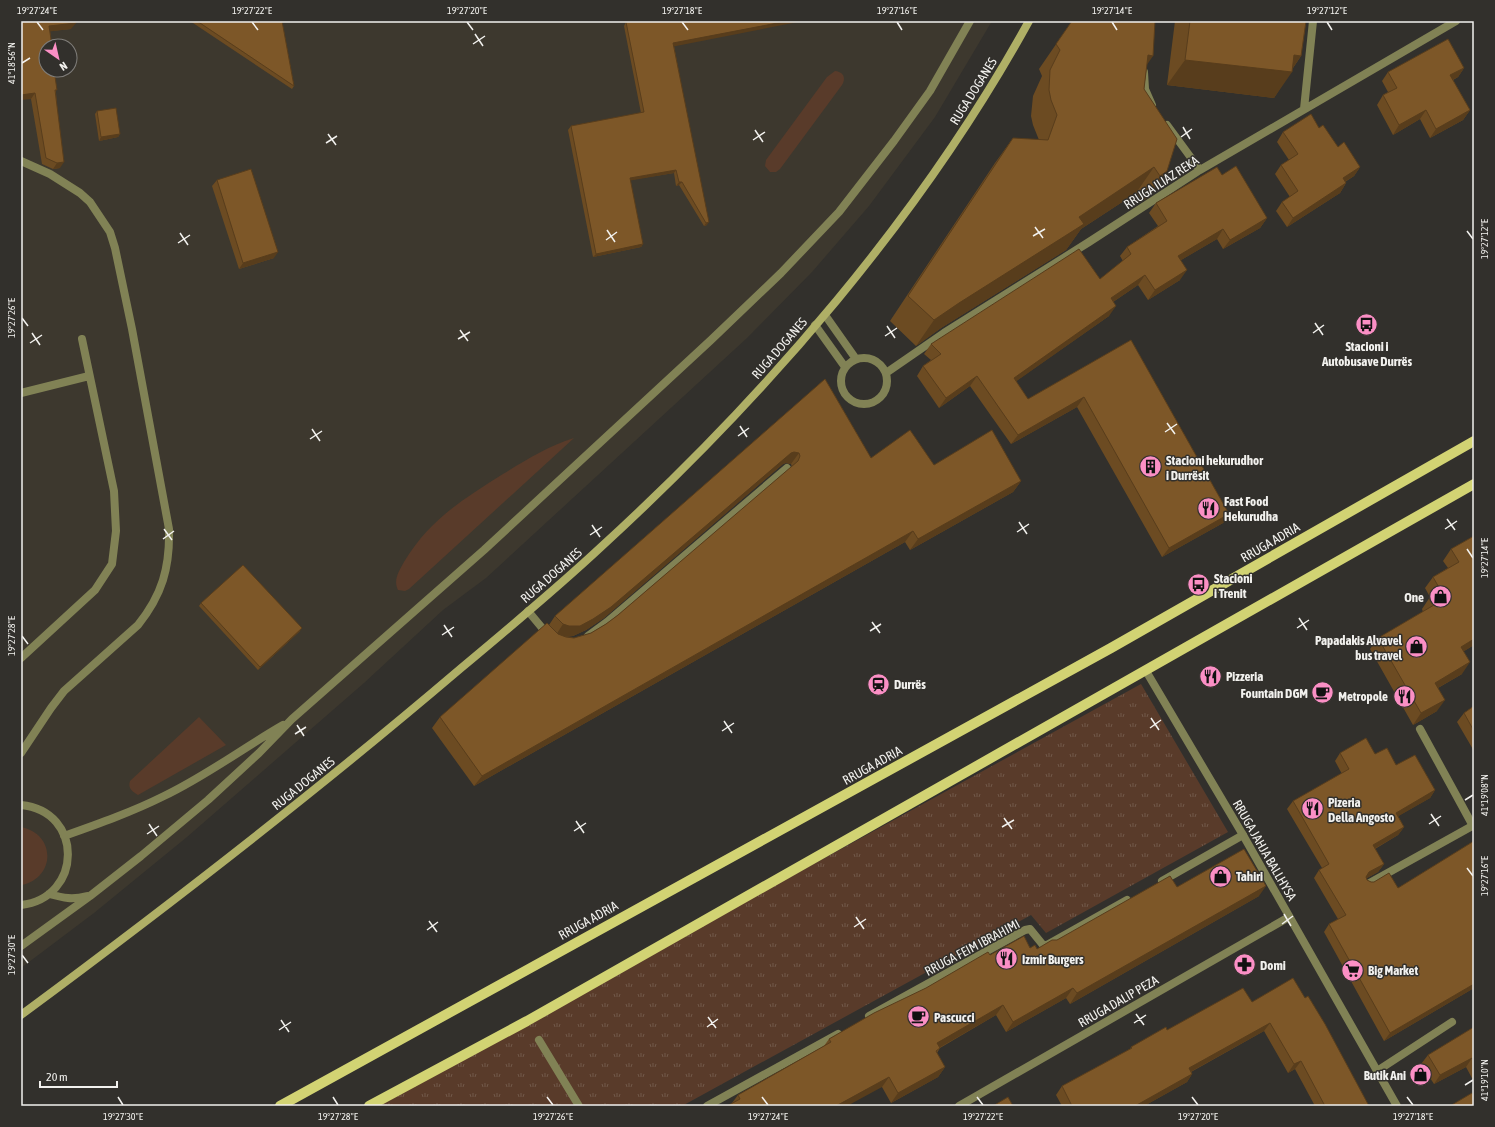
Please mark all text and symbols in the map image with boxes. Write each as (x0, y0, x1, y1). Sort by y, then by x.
text: 19°27'24"E (17, 5, 58, 16)
text: 19°27'22"E (232, 5, 273, 16)
text: 19°27'20"E (447, 5, 488, 16)
text: 19°27'18"E (662, 5, 703, 16)
text: 19°27'16"E (877, 5, 918, 16)
text: 19°27'14"E (1092, 5, 1133, 16)
text: 19°27'12"E (1307, 5, 1348, 16)
north arrow (38, 38, 78, 78)
text: 41°18'56"N (6, 42, 17, 84)
street label: RUGA DOGANES (947, 55, 1000, 127)
text: N (58, 59, 70, 73)
street label: RRUGA ILIAZ REKA (1121, 152, 1202, 212)
text: 19°27'12"E (1479, 218, 1490, 259)
text: 19°27'26"E (6, 297, 17, 338)
bus stop icon: Stacioni i Autobusave Durrës (1354, 311, 1380, 337)
street label: RUGA DOGANES (749, 314, 810, 382)
place label: Stacioni i Autobusave Durrës (1321, 339, 1412, 369)
place label: Stacioni hekurudhor i Durrësit (1166, 453, 1264, 483)
building icon: Stacioni hekurudhor i Durrësit (1138, 454, 1164, 480)
place label: Fast Food Hekurudha (1224, 494, 1278, 524)
restaurant icon: Fast Food Hekurudha (1196, 495, 1222, 521)
street label: RRUGA ADRIA (1238, 519, 1303, 565)
text: 19°27'14"E (1479, 537, 1490, 578)
street label: RUGA DOGANES (518, 544, 585, 606)
place label: Stacioni i Trenit (1214, 571, 1252, 601)
bus stop icon: Stacioni i Trenit (1186, 572, 1212, 598)
shop icon: One (1427, 584, 1453, 610)
place label: One (1404, 590, 1424, 605)
text: 19°27'28"E (6, 615, 17, 656)
place label: Papadakis Alvavel bus travel (1315, 633, 1403, 663)
shop icon: Papadakis Alvavel bus travel (1404, 634, 1430, 660)
restaurant icon: Pizzeria (1197, 663, 1223, 689)
place label: Pizzeria (1226, 669, 1263, 684)
station icon: Durrës (865, 671, 891, 697)
place label: Durrës (894, 677, 926, 692)
cafe icon: Fountain DGM (1310, 680, 1336, 706)
restaurant icon: Metropole (1391, 683, 1417, 709)
place label: Fountain DGM (1241, 686, 1308, 701)
place label: Metropole (1338, 689, 1388, 704)
street label: RRUGA ADRIA (840, 743, 905, 788)
street label: RUGA DOGANES (269, 753, 338, 813)
text: 41°19'08"N (1479, 774, 1490, 816)
place label: Pizeria Della Angosto (1328, 795, 1394, 825)
restaurant icon: Pizeria Della Angosto (1300, 796, 1326, 822)
street label: RRUGA JAHJA BALLHYSA (1230, 797, 1300, 904)
text: 19°27'16"E (1479, 855, 1490, 896)
shop icon: Tahiri (1207, 863, 1233, 889)
place label: Tahiri (1236, 869, 1263, 884)
street label: RRUGA ADRIA (556, 898, 621, 943)
street label: RRUGA FEIM IBRAHIMI (922, 916, 1022, 979)
text: 19°27'30"E (6, 934, 17, 975)
restaurant icon: Izmir Burgers (994, 946, 1020, 972)
place label: Izmir Burgers (1022, 952, 1084, 967)
pharmacy icon: Domi (1232, 952, 1258, 978)
supermarket icon: Big Market (1339, 957, 1365, 983)
place label: Domi (1260, 958, 1286, 973)
place label: Big Market (1368, 963, 1418, 978)
street label: RRUGA DALIP PEZA (1076, 972, 1162, 1030)
cafe icon: Pascucci (906, 1004, 932, 1030)
place label: Pascucci (934, 1010, 974, 1025)
text: 41°19'10"N (1479, 1059, 1490, 1101)
shop icon: Butik Ani (1408, 1062, 1434, 1088)
scale bar (40, 1063, 117, 1089)
place label: Butik Ani (1364, 1068, 1406, 1083)
text: 20 m (46, 1070, 68, 1084)
text: 19°27'30"E (103, 1111, 144, 1122)
text: 19°27'28"E (318, 1111, 359, 1122)
text: 19°27'26"E (533, 1111, 574, 1122)
text: 19°27'24"E (748, 1111, 789, 1122)
text: 19°27'22"E (963, 1111, 1004, 1122)
text: 19°27'20"E (1178, 1111, 1219, 1122)
text: 19°27'18"E (1393, 1111, 1434, 1122)

